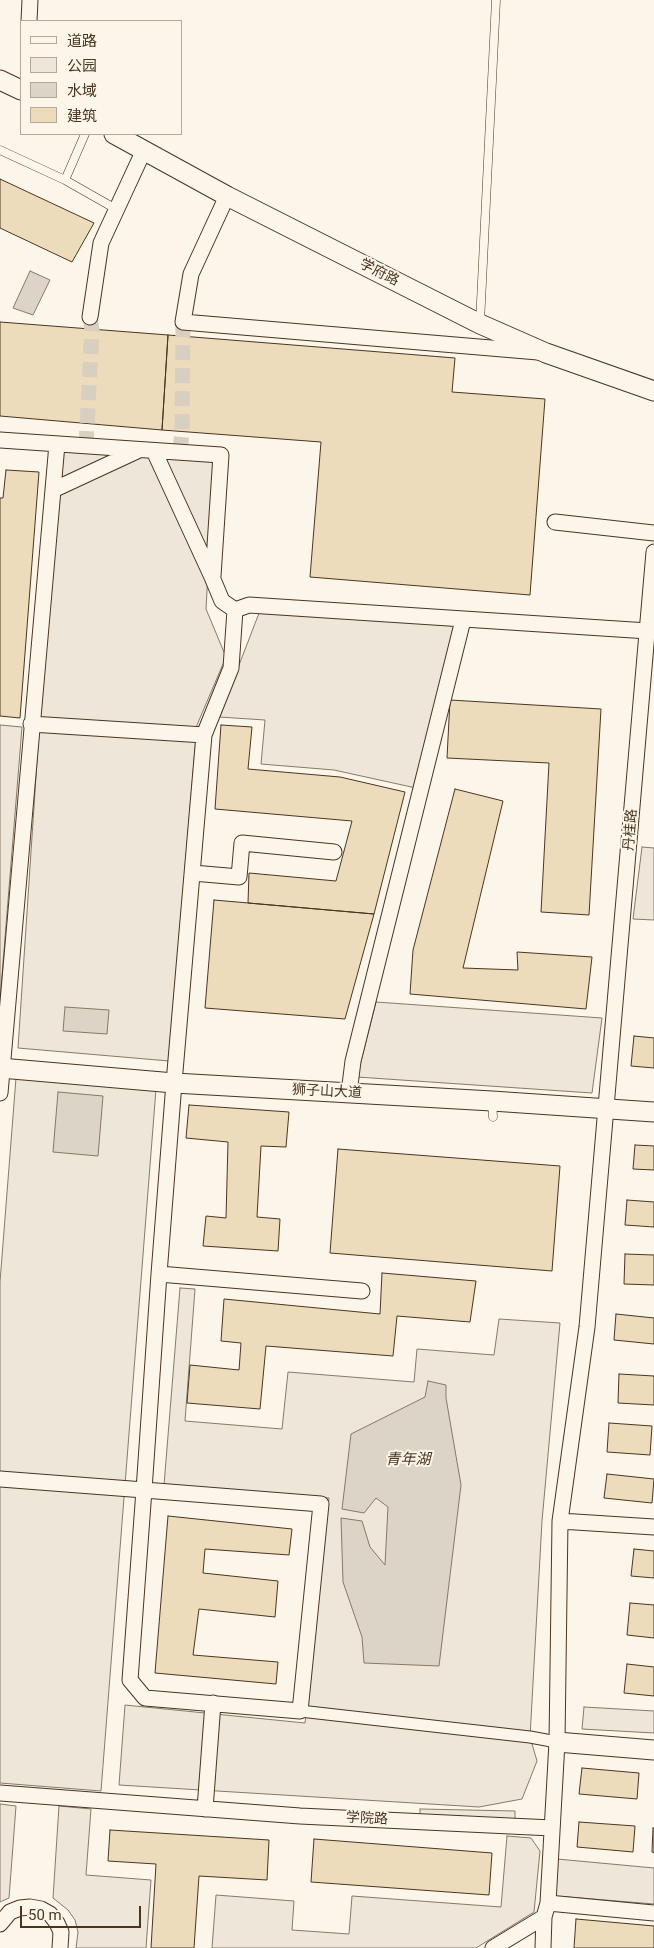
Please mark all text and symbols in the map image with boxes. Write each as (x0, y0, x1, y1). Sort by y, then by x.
legend (20, 20, 182, 135)
text: 道路 (67, 32, 97, 50)
text: 公园 (67, 57, 97, 75)
text: 水域 (67, 82, 97, 100)
text: 建筑 (67, 107, 97, 125)
street label: 学府路 (356, 256, 402, 290)
street label: 丹桂路 (621, 808, 641, 852)
street label: 狮子山大道 (292, 1082, 362, 1102)
water label: 青年湖 (386, 1451, 430, 1469)
street label: 学院路 (346, 1810, 388, 1828)
scale bar (22, 1896, 144, 1928)
text: 50 m (28, 1906, 62, 1924)

